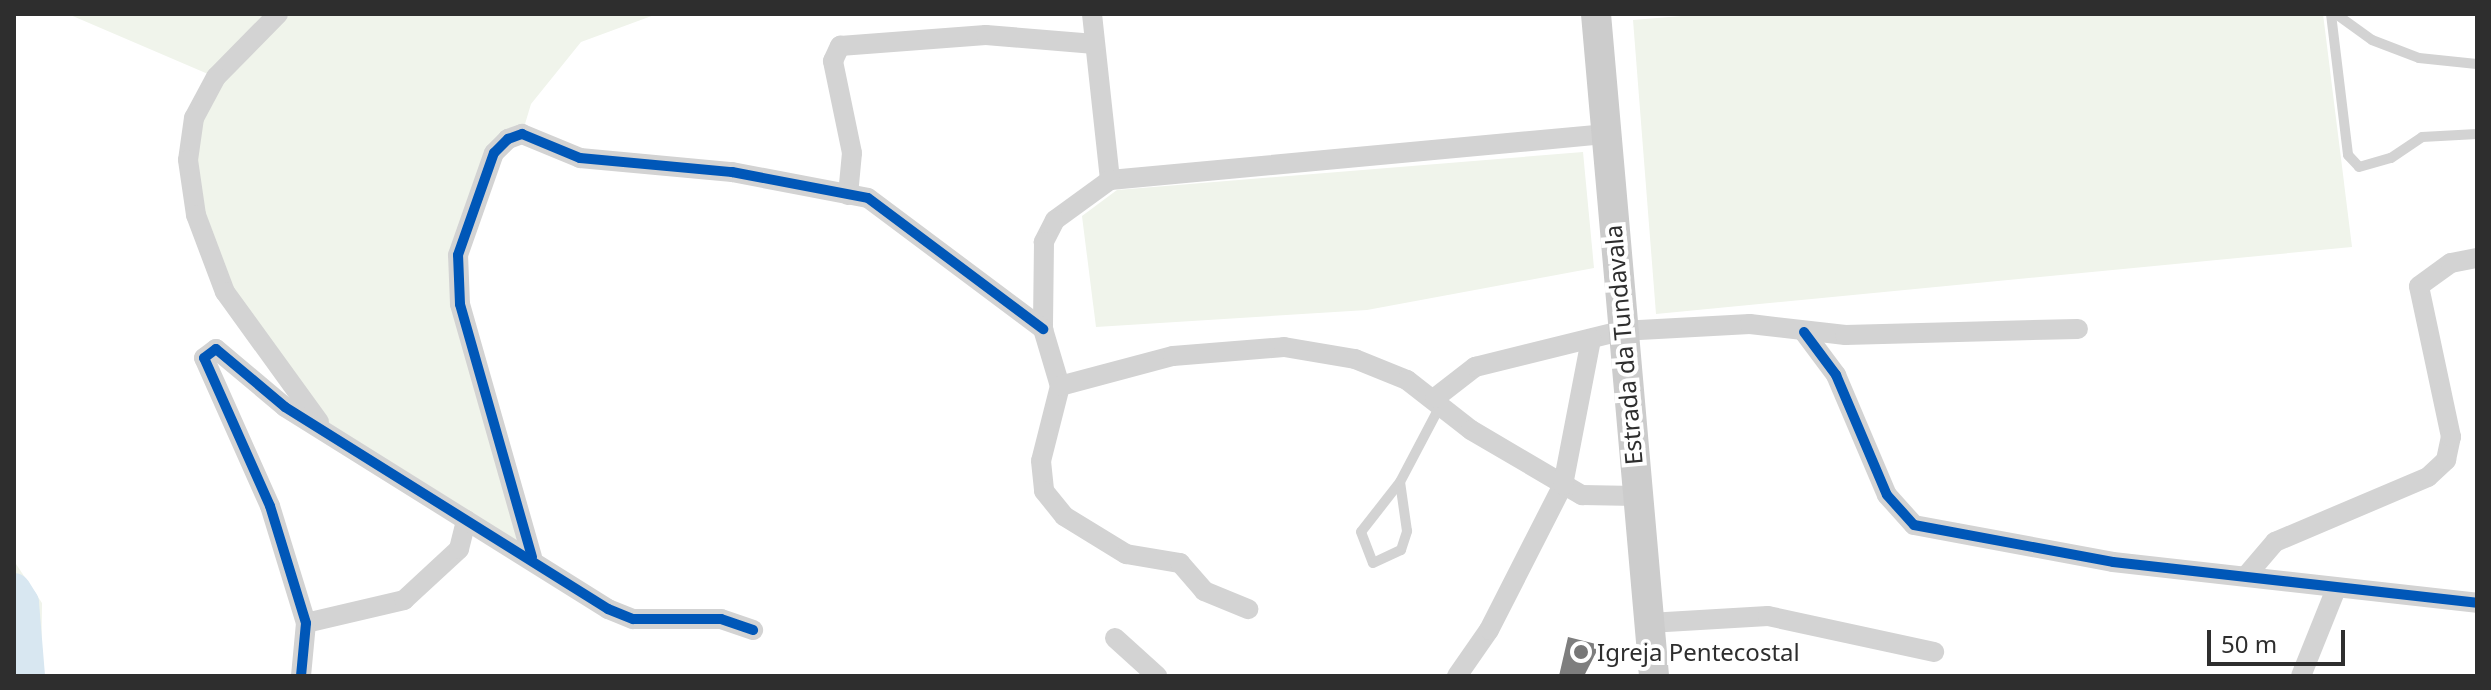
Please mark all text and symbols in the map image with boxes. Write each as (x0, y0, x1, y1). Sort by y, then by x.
street label: Estrada da Tundavala (1598, 224, 1648, 466)
scale bar (2211, 614, 2349, 664)
text: 50 m (2221, 627, 2277, 660)
place label: Igreja Pentecostal (1597, 638, 1800, 666)
marker: Igreja Pentecostal (1572, 643, 1590, 661)

